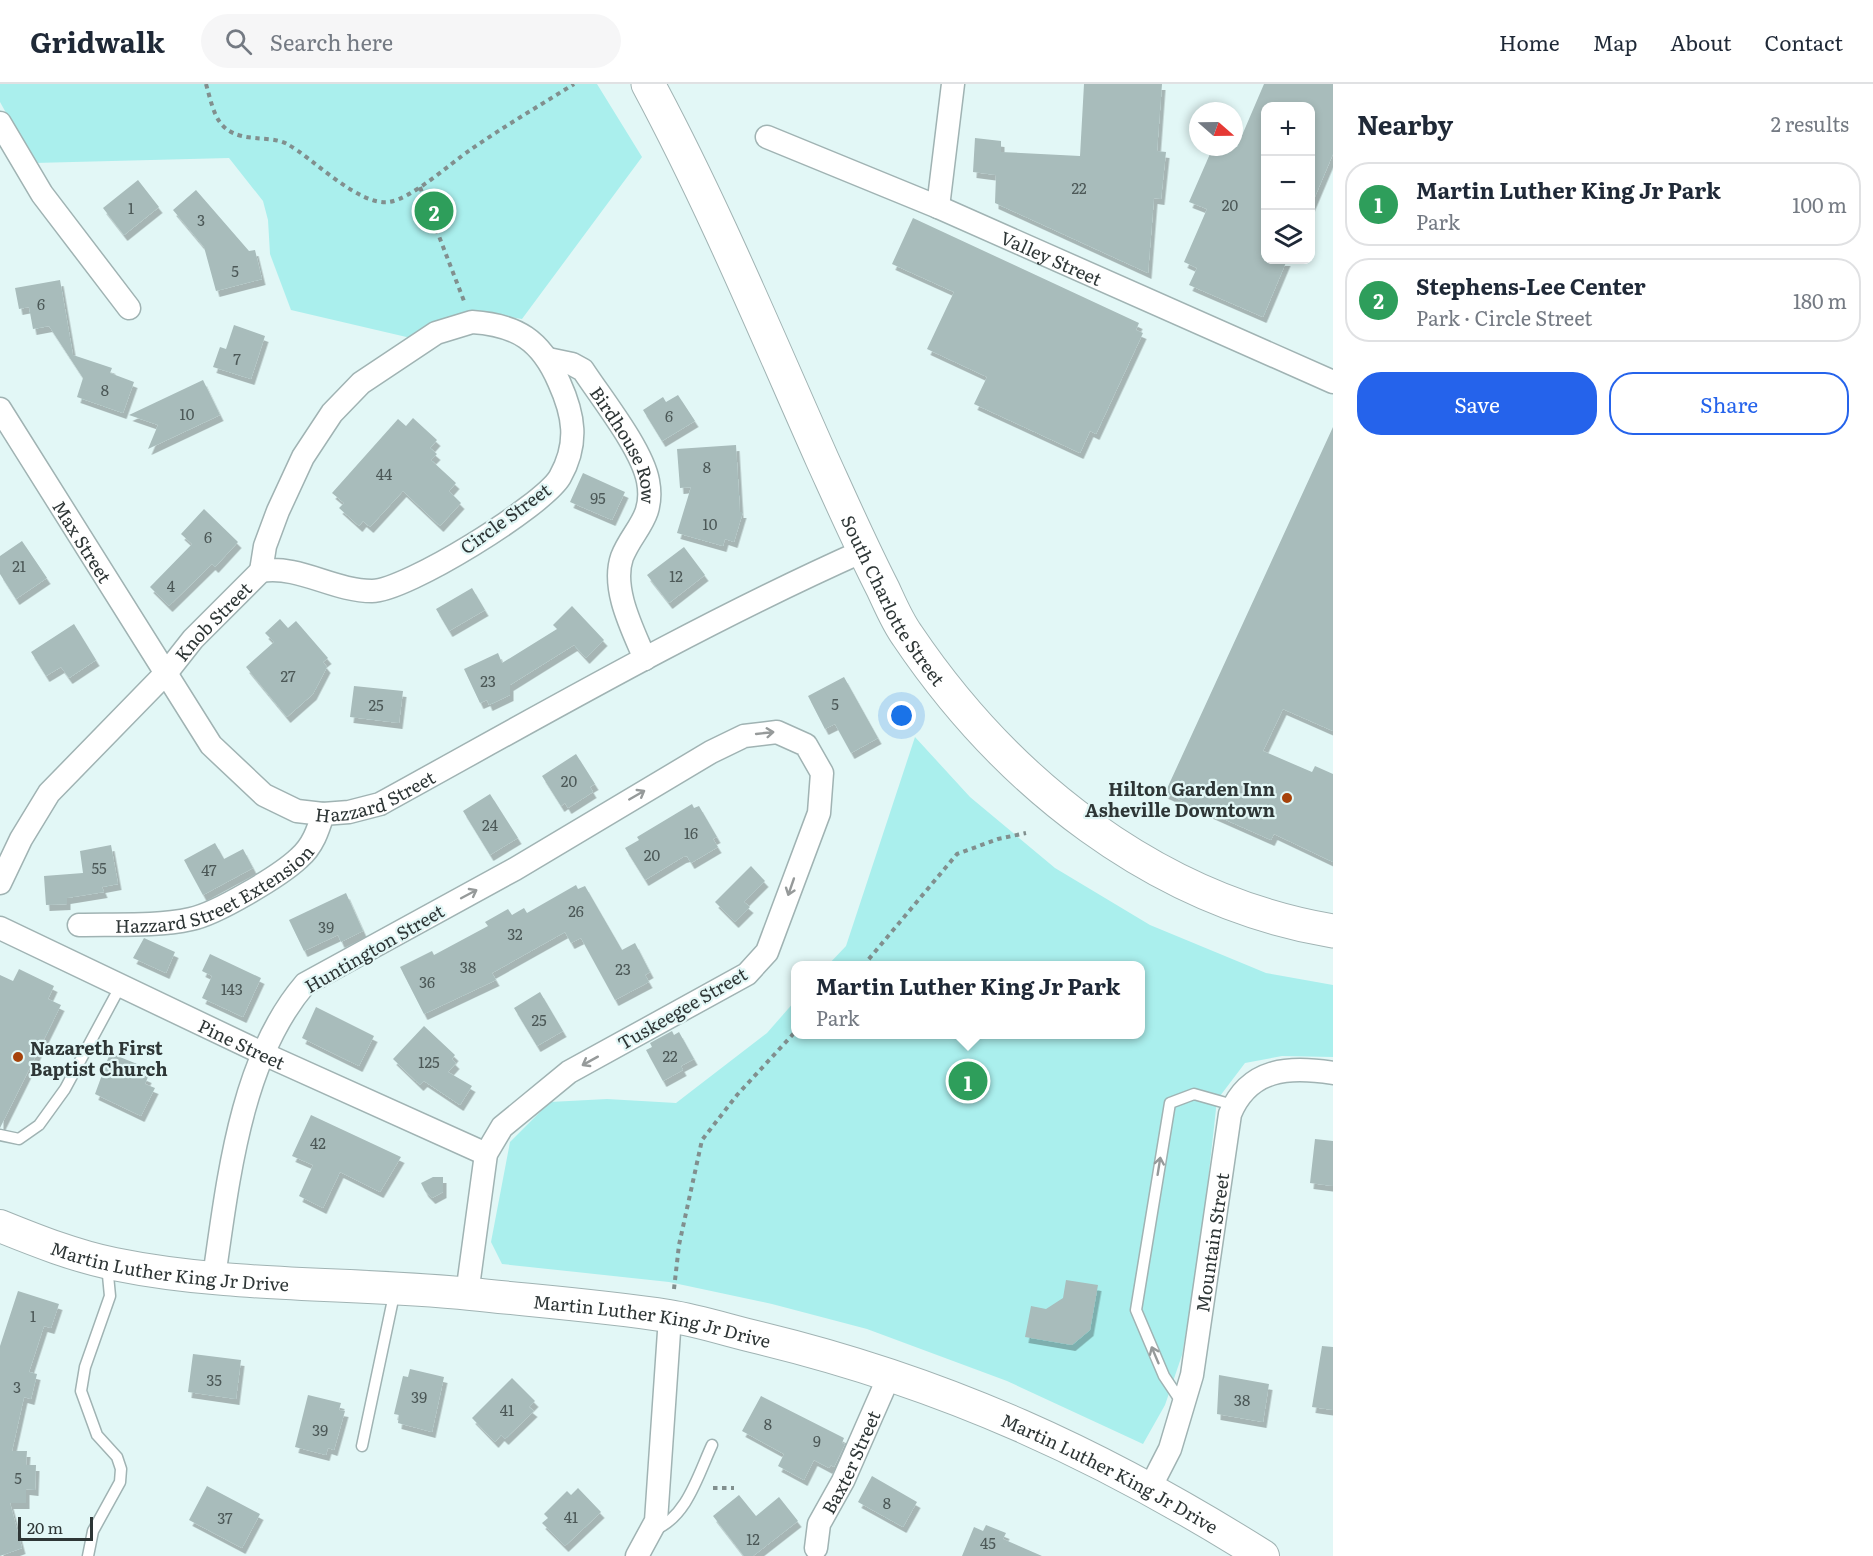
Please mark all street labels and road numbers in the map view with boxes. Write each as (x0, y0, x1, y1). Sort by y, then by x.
street label: Valley Street (997, 223, 1107, 292)
street label: Birdhouse Row (584, 380, 663, 505)
street label: Circle Street (454, 475, 556, 560)
street label: Max Street (47, 495, 119, 588)
street label: South Charlotte Street (836, 510, 953, 692)
street label: Knob Street (167, 574, 258, 667)
street label: Hazzard Street (314, 762, 440, 828)
street label: Hazzard Street Extension (115, 838, 319, 938)
street label: Huntington Street (299, 897, 449, 999)
street label: Tuskeegee Street (612, 960, 752, 1056)
street label: Pine Street (194, 1011, 290, 1076)
street label: Mountain Street (1188, 1170, 1235, 1314)
street label: Martin Luther King Jr Drive (47, 1233, 290, 1297)
street label: Martin Luther King Jr Drive (532, 1287, 774, 1354)
street label: Baxter Street (814, 1405, 886, 1518)
street label: Martin Luther King Jr Drive (997, 1405, 1224, 1539)

